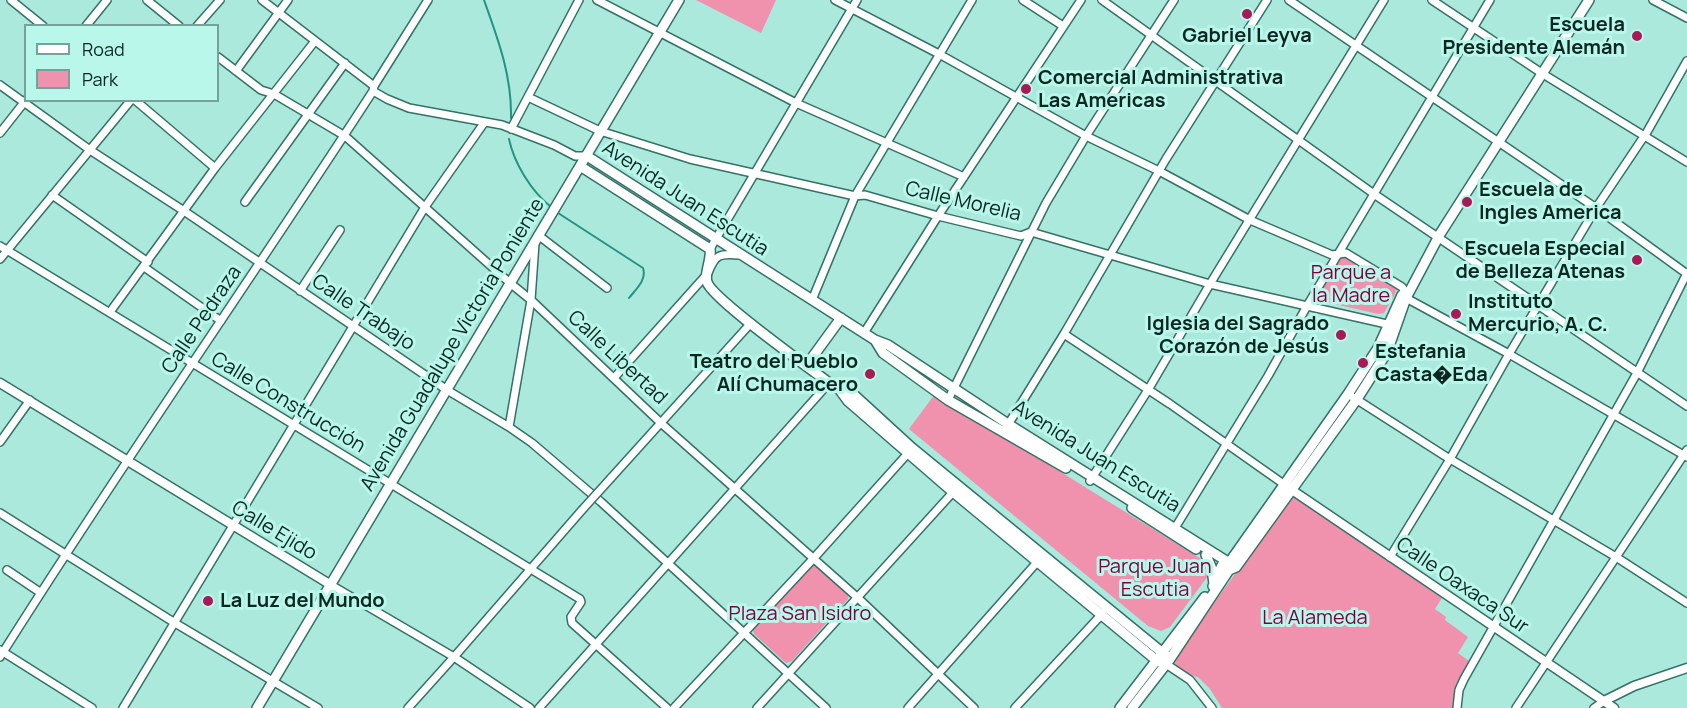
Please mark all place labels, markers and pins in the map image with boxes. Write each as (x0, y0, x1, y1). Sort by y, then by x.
marker: Gabriel Leyva (1240, 7, 1254, 21)
place label: Escuela Presidente Alemán (1442, 13, 1625, 60)
place label: Gabriel Leyva (1182, 24, 1312, 48)
marker: Escuela Presidente Alemán (1630, 29, 1644, 43)
place label: Comercial Administrativa Las Americas (1038, 66, 1283, 113)
marker: Comercial Administrativa Las Americas (1019, 82, 1033, 96)
place label: Escuela de Ingles America (1479, 178, 1622, 225)
marker: Escuela de Ingles America (1460, 195, 1474, 209)
place label: Escuela Especial de Belleza Atenas (1455, 237, 1625, 284)
marker: Escuela Especial de Belleza Atenas (1630, 253, 1644, 267)
place label: Instituto Mercurio, A. C. (1468, 290, 1608, 337)
marker: Instituto Mercurio, A. C. (1449, 307, 1463, 321)
place label: Iglesia del Sagrado Corazón de Jesús (1147, 312, 1329, 359)
marker: Iglesia del Sagrado Corazón de Jesús (1334, 328, 1348, 342)
place label: Estefania Casta�Eda (1375, 340, 1488, 387)
place label: Teatro del Pueblo Alí Chumacero (690, 350, 858, 397)
marker: Estefania Casta�Eda (1356, 356, 1370, 370)
marker: Teatro del Pueblo Alí Chumacero (863, 367, 877, 381)
place label: La Luz del Mundo (220, 589, 385, 613)
marker: La Luz del Mundo (201, 594, 215, 608)

